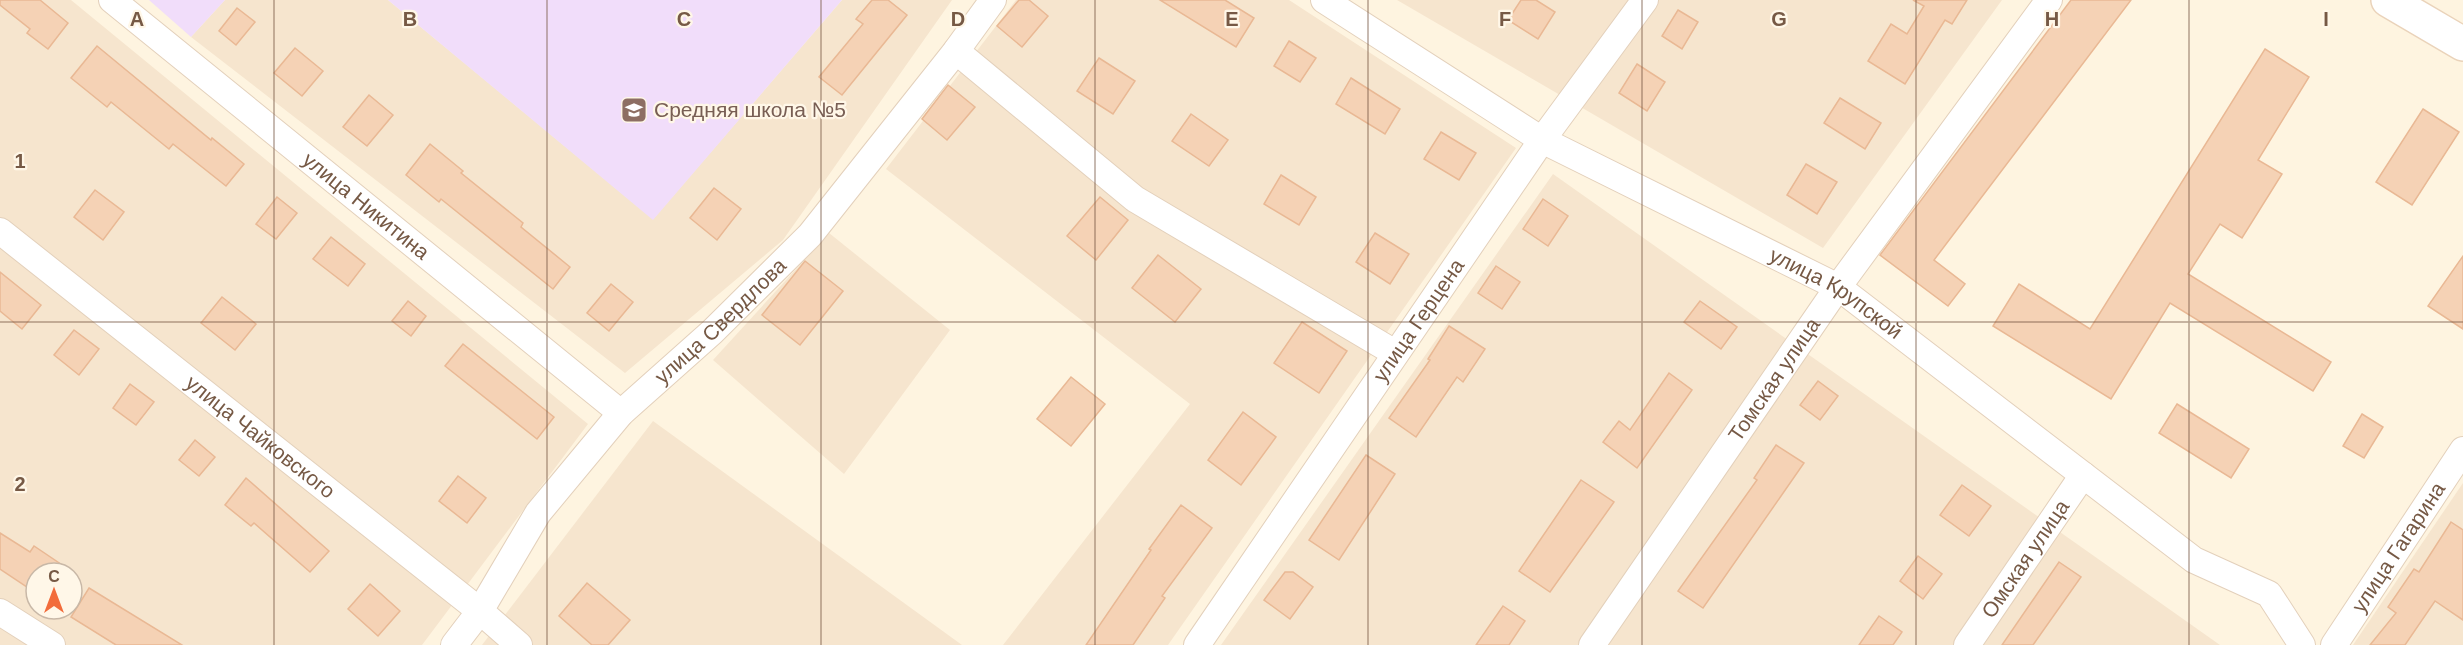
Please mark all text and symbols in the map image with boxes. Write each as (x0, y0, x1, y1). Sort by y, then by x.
text: A (130, 8, 144, 30)
text: B (403, 8, 417, 30)
text: C (677, 8, 691, 30)
text: D (951, 8, 965, 30)
text: E (1225, 8, 1239, 30)
text: F (1499, 8, 1511, 30)
text: G (1771, 8, 1787, 30)
text: H (2045, 8, 2059, 30)
text: I (2323, 8, 2329, 30)
school or university icon: Средняя школа №5 (619, 95, 649, 125)
place label: Средняя школа №5 (654, 98, 846, 121)
street label: улица Никитина (298, 148, 434, 264)
text: 1 (14, 150, 26, 172)
street label: улица Крупской (1766, 243, 1907, 343)
street label: улица Свердлова (650, 253, 791, 388)
street label: улица Герцена (1368, 254, 1468, 386)
street label: Томская улица (1724, 313, 1824, 445)
street label: улица Чайковского (182, 371, 340, 503)
text: 2 (14, 473, 26, 495)
street label: улица Гагарина (2347, 478, 2450, 617)
street label: Омская улица (1977, 495, 2074, 622)
north arrow (24, 561, 84, 621)
text: С (48, 568, 60, 585)

